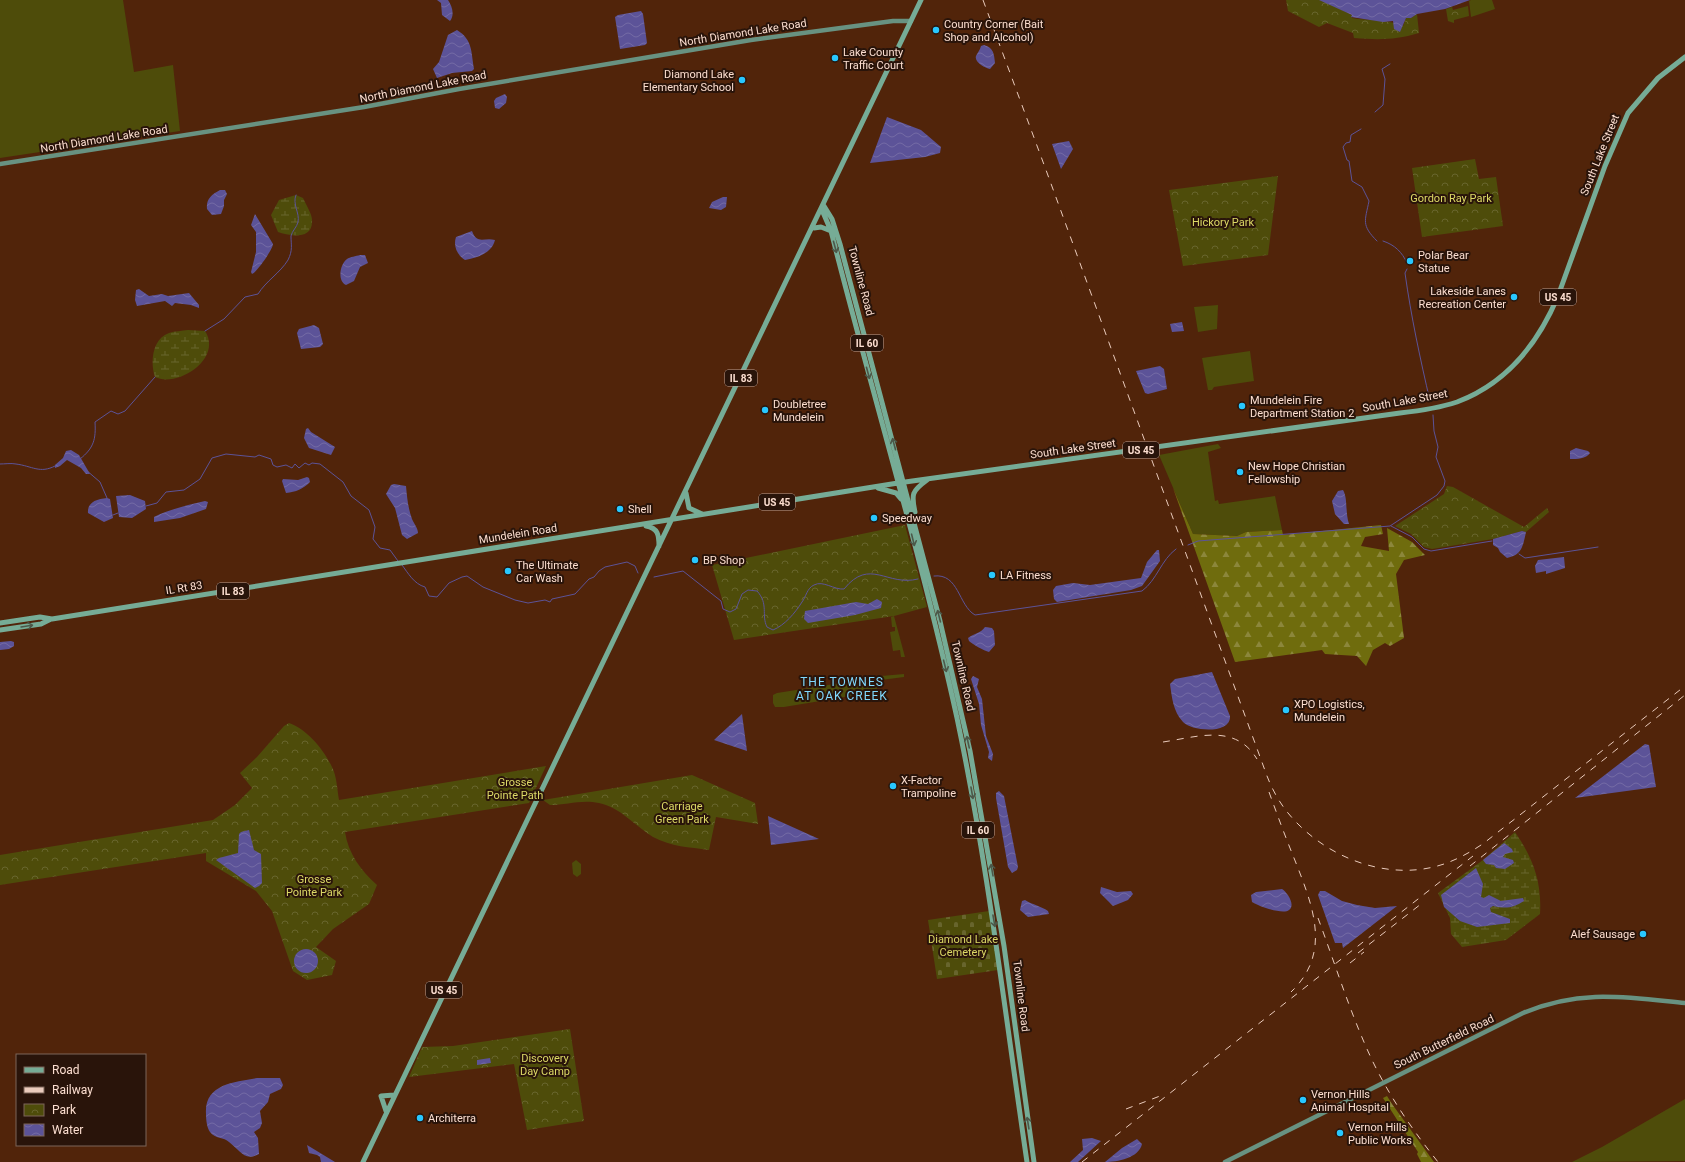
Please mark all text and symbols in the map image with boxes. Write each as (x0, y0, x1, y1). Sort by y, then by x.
street label: North Diamond Lake Road (679, 17, 807, 49)
place label: Country Corner (Bait Shop and Alcohol) (944, 18, 1044, 44)
marker: Country Corner (Bait Shop and Alcohol) (931, 25, 941, 35)
place label: Lake County Traffic Court (843, 46, 904, 72)
marker: Lake County Traffic Court (830, 53, 840, 63)
street label: North Diamond Lake Road (359, 68, 487, 106)
place label: Diamond Lake Elementary School (643, 68, 734, 94)
marker: Diamond Lake Elementary School (737, 75, 747, 85)
street label: South Lake Street (1578, 112, 1622, 197)
street label: North Diamond Lake Road (40, 123, 168, 155)
park label: Gordon Ray Park (1410, 192, 1492, 205)
park label: Hickory Park (1192, 216, 1254, 229)
one-way arrow (832, 240, 839, 253)
street label: Townline Road (845, 245, 877, 317)
place label: Polar Bear Statue (1418, 249, 1469, 275)
marker: Polar Bear Statue (1405, 256, 1415, 266)
place label: Lakeside Lanes Recreation Center (1419, 285, 1506, 311)
road number: US 45 (1540, 289, 1576, 305)
marker: Lakeside Lanes Recreation Center (1509, 292, 1519, 302)
road number: IL 60 (851, 335, 883, 351)
one-way arrow (865, 366, 873, 379)
road number: IL 83 (725, 370, 757, 386)
street label: South Lake Street (1361, 387, 1449, 415)
place label: Mundelein Fire Department Station 2 (1250, 394, 1354, 420)
place label: Doubletree Mundelein (773, 398, 826, 424)
marker: Mundelein Fire Department Station 2 (1237, 401, 1247, 411)
marker: Doubletree Mundelein (760, 405, 770, 415)
street label: South Lake Street (1029, 437, 1117, 461)
one-way arrow (890, 438, 897, 451)
road number: US 45 (1123, 442, 1159, 458)
place label: New Hope Christian Fellowship (1248, 460, 1345, 486)
marker: New Hope Christian Fellowship (1235, 467, 1245, 477)
road number: US 45 (759, 494, 795, 510)
place label: Shell (628, 503, 652, 516)
marker: Shell (615, 504, 625, 514)
place label: Speedway (882, 512, 933, 525)
marker: Speedway (869, 513, 879, 523)
street label: Mundelein Road (478, 521, 558, 547)
one-way arrow (909, 533, 917, 546)
place label: BP Shop (703, 554, 745, 567)
marker: BP Shop (690, 555, 700, 565)
place label: The Ultimate Car Wash (516, 559, 578, 585)
marker: The Ultimate Car Wash (503, 566, 513, 576)
place label: LA Fitness (1000, 569, 1052, 582)
marker: LA Fitness (987, 570, 997, 580)
street label: IL Rt 83 (165, 579, 203, 597)
road number: IL 83 (217, 583, 249, 599)
one-way arrow (934, 609, 942, 622)
one-way arrow (20, 622, 33, 630)
street label: Townline Road (949, 640, 977, 712)
one-way arrow (941, 659, 949, 672)
district label: THE TOWNES AT OAK CREEK (796, 675, 888, 703)
place label: XPO Logistics, Mundelein (1294, 698, 1365, 724)
marker: XPO Logistics, Mundelein (1281, 705, 1291, 715)
one-way arrow (964, 736, 972, 749)
place label: X-Factor Trampoline (901, 774, 956, 800)
park label: Grosse Pointe Path (487, 776, 543, 802)
marker: X-Factor Trampoline (888, 781, 898, 791)
one-way arrow (968, 786, 976, 799)
park label: Carriage Green Park (655, 800, 709, 826)
road number: IL 60 (962, 822, 994, 838)
one-way arrow (987, 864, 995, 877)
park label: Grosse Pointe Park (286, 873, 343, 899)
one-way arrow (990, 914, 998, 927)
place label: Alef Sausage (1571, 928, 1635, 941)
marker: Alef Sausage (1638, 929, 1648, 939)
park label: Diamond Lake Cemetery (928, 933, 998, 959)
street label: Townline Road (1010, 960, 1032, 1032)
road number: US 45 (426, 982, 462, 998)
street label: South Butterfield Road (1392, 1012, 1496, 1072)
park label: Discovery Day Camp (520, 1052, 570, 1078)
legend (16, 1054, 146, 1146)
text: Road (52, 1063, 80, 1077)
text: Railway (52, 1083, 93, 1097)
place label: Vernon Hills Animal Hospital (1311, 1088, 1389, 1114)
marker: Vernon Hills Animal Hospital (1298, 1095, 1308, 1105)
text: Park (52, 1103, 77, 1117)
place label: Architerra (428, 1112, 476, 1125)
marker: Architerra (415, 1113, 425, 1123)
one-way arrow (1024, 1117, 1032, 1130)
place label: Vernon Hills Public Works (1348, 1121, 1412, 1147)
text: Water (52, 1123, 83, 1137)
marker: Vernon Hills Public Works (1335, 1128, 1345, 1138)

